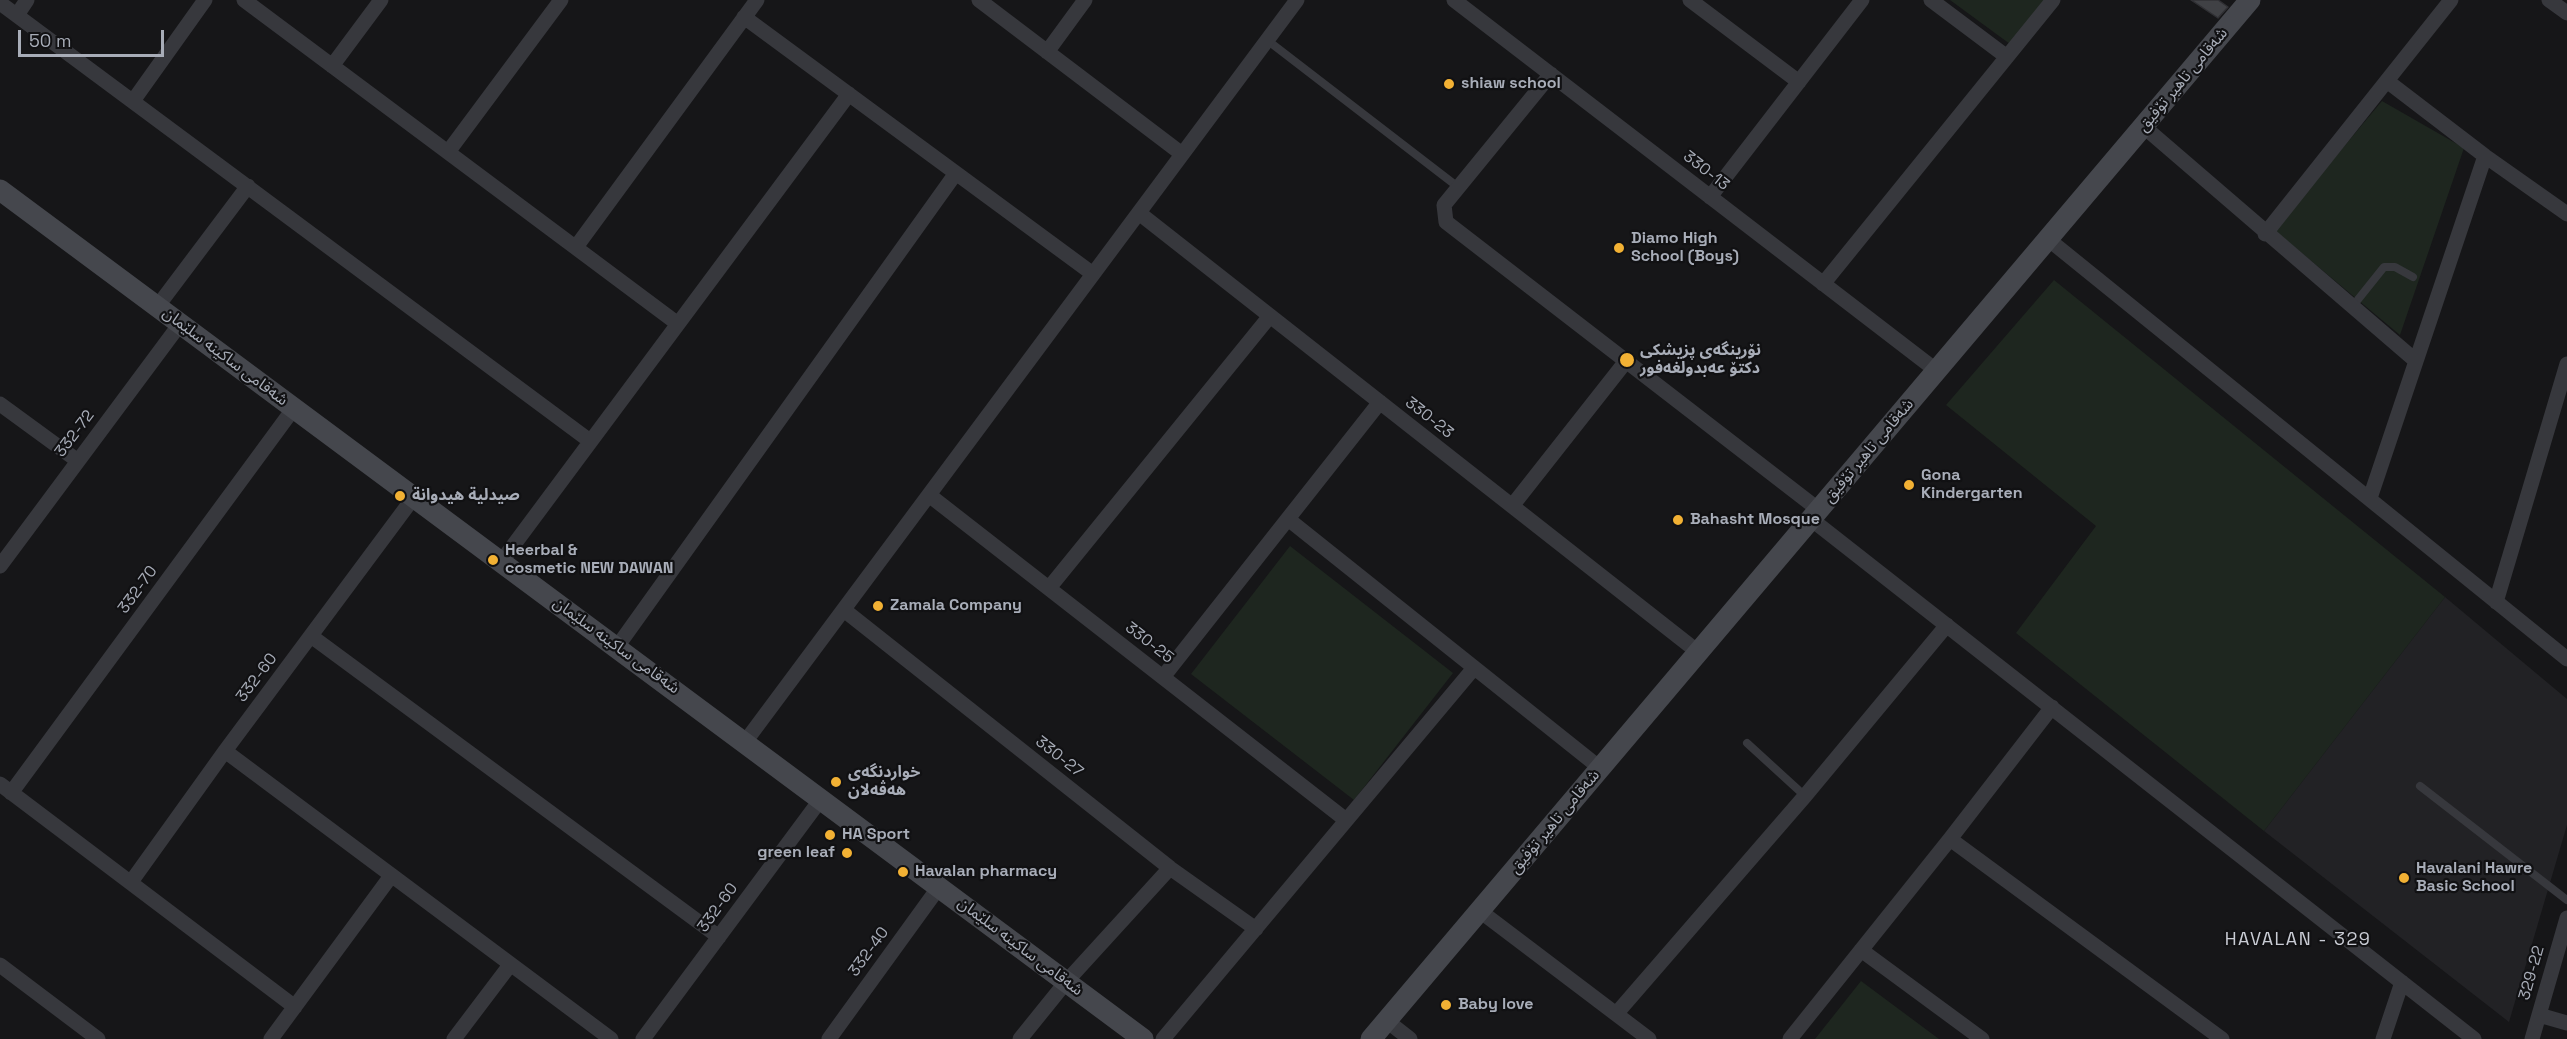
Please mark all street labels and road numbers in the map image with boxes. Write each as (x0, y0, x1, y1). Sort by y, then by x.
street label: شەقامی تاهیر تۆفیق (2134, 24, 2232, 136)
street label: 330-13 (1679, 147, 1733, 195)
street label: شەقامی ساکینە سلێمان (159, 304, 291, 410)
street label: 330-23 (1401, 393, 1457, 443)
street label: شەقامی تاهیر تۆفیق (1820, 395, 1918, 507)
street label: 332-72 (51, 407, 99, 461)
street label: 332-70 (114, 562, 162, 618)
street label: شەقامی ساکینە سلێمان (549, 594, 683, 698)
street label: 330-25 (1121, 618, 1177, 668)
street label: 332-60 (232, 650, 282, 706)
street label: 330-27 (1031, 732, 1087, 782)
street label: شەقامی تاهیر تۆفیق (1506, 766, 1604, 878)
street label: 332-60 (694, 880, 742, 936)
street label: شەقامی ساکینە سلێمان (954, 894, 1086, 1000)
street label: 332-40 (845, 924, 893, 980)
street label: 329-22 (2515, 944, 2549, 1002)

